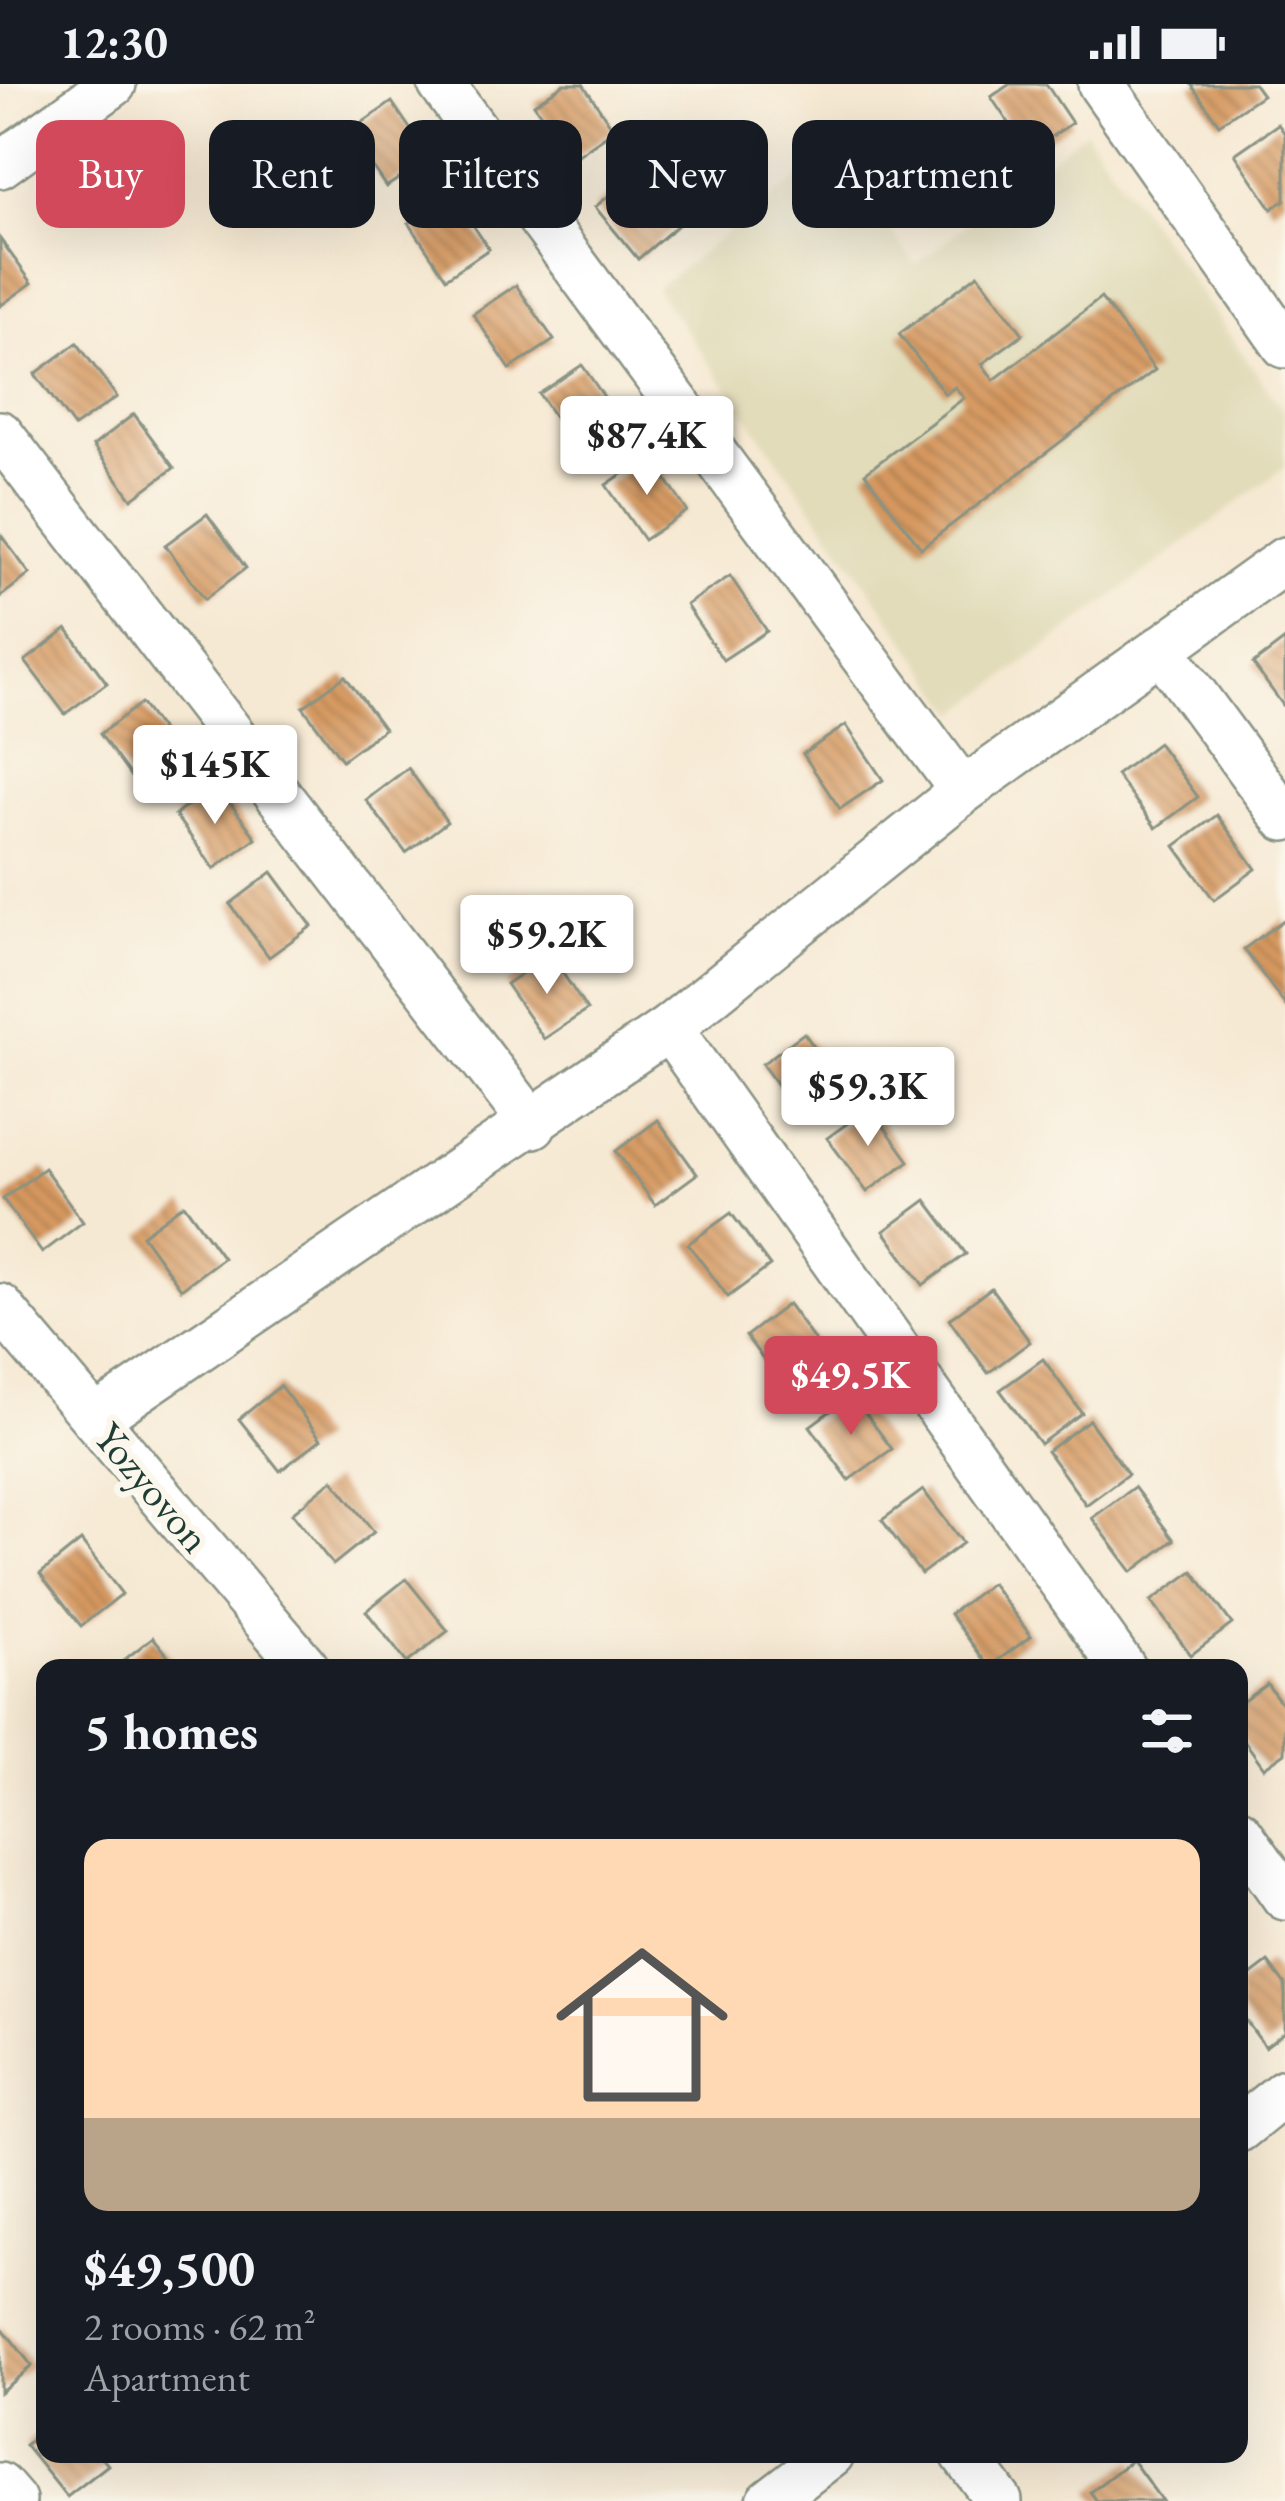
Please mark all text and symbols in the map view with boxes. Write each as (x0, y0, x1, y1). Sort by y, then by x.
text: 12:30 (60, 13, 168, 71)
chip: Buy (36, 120, 185, 228)
chip: Rent (209, 120, 375, 228)
chip: Filters (399, 120, 582, 228)
chip: New (606, 120, 768, 228)
chip: Apartment (792, 120, 1055, 228)
pin: $87.4K (549, 396, 745, 498)
text: $87.4K (587, 409, 707, 460)
pin: $145K (131, 725, 299, 827)
text: $145K (160, 738, 270, 789)
pin: $59.2K (449, 895, 645, 997)
text: $59.2K (487, 908, 607, 959)
pin: $59.3K (770, 1047, 966, 1149)
text: $59.3K (808, 1060, 928, 1111)
pin: $49.5K (753, 1336, 949, 1438)
text: $49.5K (791, 1349, 911, 1400)
street label: Yozyovon (82, 1411, 223, 1564)
text: 5 homes (84, 1698, 258, 1764)
icon: filters (1134, 1698, 1200, 1764)
icon: home (534, 1917, 750, 2133)
text: $49,500 (84, 2235, 255, 2301)
text: 2 rooms · 62 m² (84, 2301, 316, 2352)
text: Apartment (84, 2352, 250, 2403)

